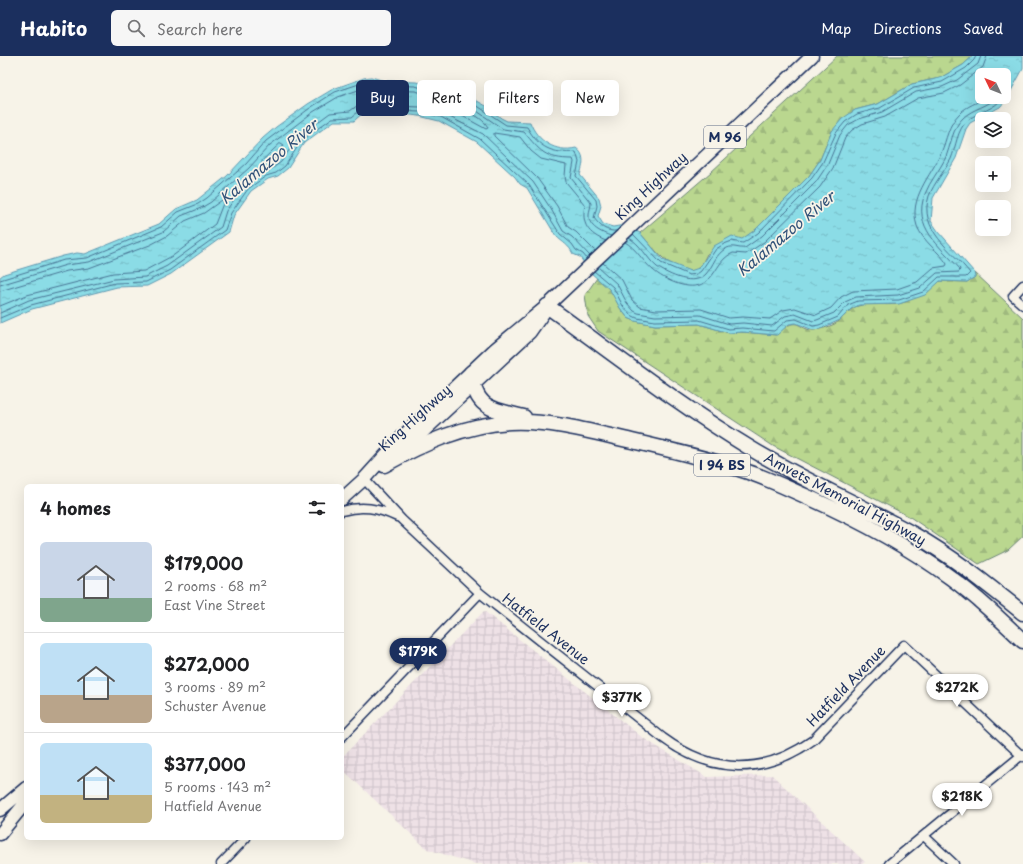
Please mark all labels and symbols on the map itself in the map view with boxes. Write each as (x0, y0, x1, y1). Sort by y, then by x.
north arrow (975, 68, 1011, 104)
water label: Kalamazoo River (214, 111, 324, 209)
road number: M 96 (704, 126, 746, 148)
street label: King Highway (610, 147, 691, 225)
water label: Kalamazoo River (731, 183, 841, 281)
street label: King Highway (374, 379, 456, 456)
street label: Amvets Memorial Highway (761, 447, 930, 550)
road number: I 94 BS (694, 454, 750, 476)
street label: Hatfield Avenue (498, 588, 595, 670)
pin: $179K (390, 638, 446, 672)
street label: Hatfield Avenue (801, 640, 890, 731)
pin: $272K (929, 674, 985, 708)
pin: $377K (594, 684, 650, 718)
pin: $218K (934, 783, 990, 817)

